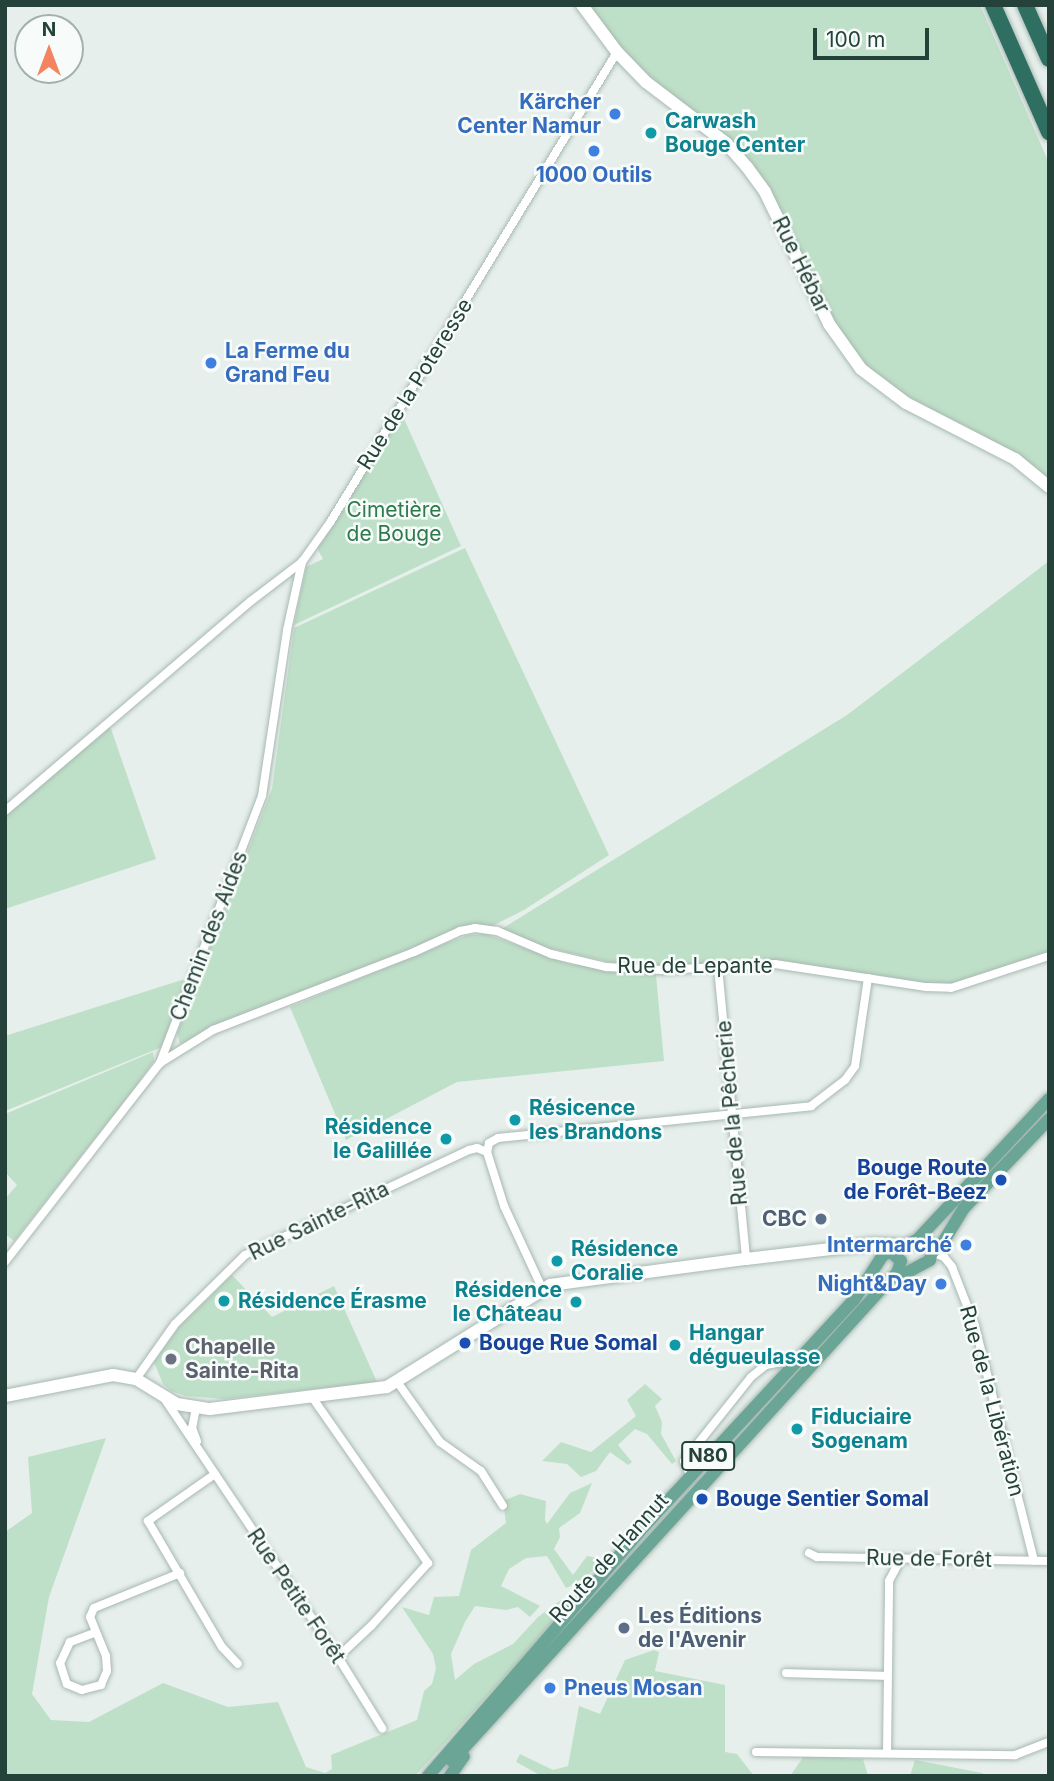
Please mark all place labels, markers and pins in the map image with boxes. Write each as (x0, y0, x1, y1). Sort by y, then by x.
place label: Kärcher Center Namur (457, 89, 601, 139)
marker: Kärcher Center Namur (607, 106, 623, 122)
place label: Carwash Bouge Center (665, 108, 805, 158)
marker: Carwash Bouge Center (643, 125, 659, 141)
marker: 1000 Outils (586, 143, 602, 159)
place label: 1000 Outils (536, 162, 652, 188)
place label: La Ferme du Grand Feu (225, 338, 350, 388)
marker: La Ferme du Grand Feu (203, 355, 219, 371)
place label: Résicence les Brandons (529, 1095, 662, 1145)
marker: Résicence les Brandons (507, 1112, 523, 1128)
place label: Résidence le Galillée (325, 1114, 432, 1164)
marker: Résidence le Galillée (438, 1131, 454, 1147)
place label: Bouge Route de Forêt-Beez (843, 1155, 987, 1205)
marker: Bouge Route de Forêt-Beez (993, 1172, 1009, 1188)
place label: CBC (762, 1206, 807, 1232)
marker: CBC (813, 1211, 829, 1227)
place label: Intermarché (827, 1232, 952, 1258)
place label: Résidence Coralie (571, 1236, 678, 1286)
marker: Intermarché (958, 1237, 974, 1253)
marker: Résidence Coralie (549, 1253, 565, 1269)
place label: Night&Day (818, 1271, 927, 1297)
marker: Night&Day (933, 1276, 949, 1292)
place label: Résidence le Château (453, 1277, 562, 1327)
place label: Résidence Érasme (238, 1288, 427, 1314)
marker: Résidence Érasme (216, 1293, 232, 1309)
marker: Résidence le Château (568, 1294, 584, 1310)
place label: Hangar dégueulasse (689, 1320, 821, 1370)
place label: Bouge Rue Somal (479, 1330, 658, 1356)
place label: Chapelle Sainte-Rita (185, 1334, 299, 1384)
marker: Bouge Rue Somal (457, 1335, 473, 1351)
marker: Hangar dégueulasse (667, 1337, 683, 1353)
marker: Chapelle Sainte-Rita (163, 1351, 179, 1367)
place label: Fiduciaire Sogenam (811, 1404, 912, 1454)
marker: Fiduciaire Sogenam (789, 1421, 805, 1437)
place label: Bouge Sentier Somal (716, 1486, 929, 1512)
marker: Bouge Sentier Somal (694, 1491, 710, 1507)
place label: Les Éditions de l'Avenir (638, 1603, 762, 1653)
marker: Les Éditions de l'Avenir (616, 1620, 632, 1636)
place label: Pneus Mosan (564, 1675, 702, 1701)
marker: Pneus Mosan (542, 1680, 558, 1696)

